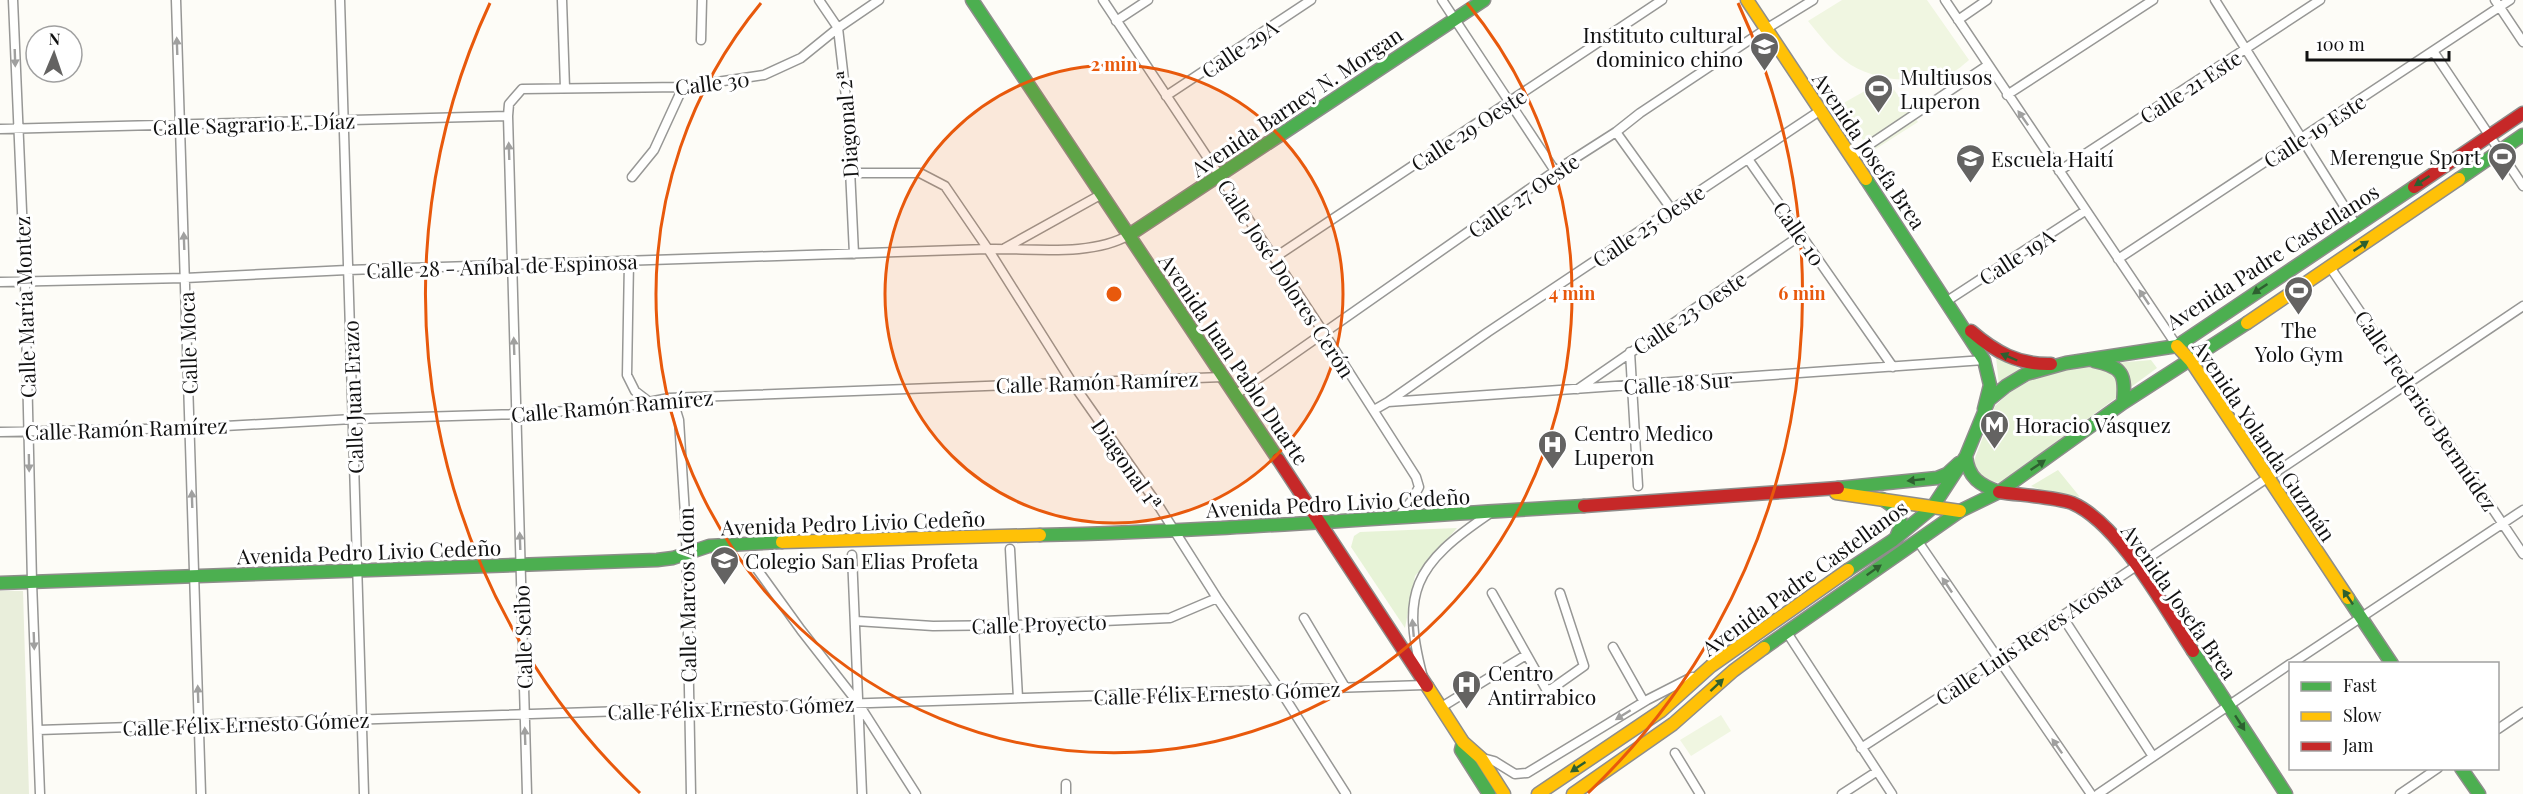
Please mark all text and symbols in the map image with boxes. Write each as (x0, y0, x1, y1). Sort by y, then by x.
street label: Calle 29A (1195, 12, 1283, 84)
street label: Avenida Barney N. Morgan (1184, 19, 1407, 183)
place label: Instituto cultural dominico chino (1583, 20, 1743, 72)
north arrow (24, 24, 84, 84)
scale bar (2307, 24, 2450, 62)
text: N (48, 28, 61, 49)
school or university icon: Instituto cultural dominico chino (1748, 30, 1780, 72)
text: 100 m (2316, 32, 2365, 56)
one-way arrow (172, 36, 182, 55)
street label: Calle 21 Este (2134, 43, 2246, 129)
one-way arrow (10, 49, 19, 68)
text: 2 min (1091, 52, 1137, 76)
place label: Multiusos Luperon (1900, 62, 1992, 114)
street label: Calle 30 (673, 64, 751, 100)
street label: Avenida Josefa Brea (1806, 65, 1933, 234)
street label: Diagonal 2ª (828, 69, 864, 179)
sports icon: Multiusos Luperon (1863, 72, 1895, 114)
street label: Calle 29 Oeste (1405, 81, 1531, 177)
street label: Calle 19 Este (2258, 87, 2370, 173)
street label: Calle Sagrario E. Díaz (152, 105, 356, 141)
one-way arrow (2018, 110, 2029, 126)
sports icon: Merengue Sport (2486, 140, 2518, 182)
one-way arrow (504, 141, 514, 160)
school or university icon: Escuela Haití (1954, 142, 1986, 184)
place label: Merengue Sport (2330, 142, 2482, 170)
place label: Escuela Haití (1991, 144, 2114, 172)
street label: Calle 27 Oeste (1462, 146, 1584, 244)
street label: Calle José Dolores Cerón (1212, 173, 1362, 383)
one-way arrow (2414, 175, 2430, 186)
street label: Calle 25 Oeste (1586, 177, 1710, 273)
street label: Avenida Padre Castellanos (2160, 177, 2384, 336)
street label: Calle 10 (1768, 195, 1832, 271)
street label: Calle María Montez (7, 215, 41, 399)
street label: Calle 19A (1973, 221, 2060, 291)
one-way arrow (179, 231, 188, 250)
one-way arrow (2353, 240, 2369, 252)
street label: Calle 28 - Aníbal de Espinosa (366, 246, 639, 284)
street label: Avenida Juan Pablo Duarte (1153, 247, 1316, 470)
street label: Calle 23 Oeste (1627, 264, 1751, 360)
sports icon: The Yolo Gym (2283, 274, 2315, 316)
text: 4 min (1549, 281, 1595, 305)
text: 6 min (1778, 281, 1826, 305)
one-way arrow (2252, 283, 2268, 294)
centre of rings (1104, 284, 1124, 304)
one-way arrow (2139, 289, 2150, 305)
street label: Calle Moca (171, 291, 203, 395)
street label: Calle Federico Bermúdez (2349, 304, 2505, 516)
place label: The Yolo Gym (2254, 315, 2344, 367)
street label: Calle Juan Erazo (335, 320, 369, 474)
street label: Avenida Yolanda Guzmán (2187, 333, 2343, 546)
one-way arrow (510, 336, 519, 355)
one-way arrow (1999, 352, 2017, 362)
street label: Calle Ramón Ramírez (995, 363, 1199, 399)
street label: Calle 18 Sur (1622, 364, 1734, 400)
street label: Calle Ramón Ramírez (510, 382, 714, 428)
metro station icon: Horacio Vásquez (1978, 408, 2010, 450)
street label: Calle Ramón Ramírez (24, 410, 228, 446)
place label: Horacio Vásquez (2015, 410, 2171, 438)
street label: Diagonal 1ª (1086, 413, 1170, 515)
place label: Centro Medico Luperon (1574, 418, 1713, 470)
hospital icon: Centro Medico Luperon (1537, 428, 1569, 470)
one-way arrow (24, 454, 34, 473)
one-way arrow (2030, 459, 2046, 471)
one-way arrow (1906, 475, 1925, 485)
street label: Avenida Pedro Livio Cedeño (1204, 481, 1471, 523)
one-way arrow (187, 489, 197, 508)
street label: Avenida Padre Castellanos (1695, 493, 1913, 662)
street label: Avenida Pedro Livio Cedeño (719, 503, 986, 541)
street label: Calle Marcos Adon (670, 507, 702, 683)
street label: Avenida Josefa Brea (2115, 517, 2244, 685)
one-way arrow (515, 531, 524, 550)
street label: Avenida Pedro Livio Cedeño (235, 532, 502, 570)
school or university icon: Colegio San Elias Profeta (708, 544, 740, 586)
place label: Colegio San Elias Profeta (745, 546, 979, 574)
one-way arrow (1866, 564, 1882, 576)
street label: Calle Luis Reyes Acosta (1929, 565, 2127, 711)
one-way arrow (1942, 577, 1953, 593)
street label: Calle Seibo (506, 585, 538, 689)
one-way arrow (2343, 589, 2354, 605)
street label: Calle Proyecto (971, 607, 1107, 639)
one-way arrow (1408, 618, 1418, 637)
one-way arrow (30, 631, 39, 650)
place label: Centro Antirrabico (1487, 658, 1596, 710)
legend (2289, 662, 2499, 770)
hospital icon: Centro Antirrabico (1451, 668, 1483, 710)
text: Fast (2343, 673, 2377, 697)
street label: Calle Félix Ernesto Gómez (1093, 674, 1341, 710)
one-way arrow (1710, 679, 1724, 693)
one-way arrow (194, 684, 203, 703)
street label: Calle Félix Ernesto Gómez (607, 689, 855, 725)
text: Slow (2343, 703, 2381, 727)
street label: Calle Félix Ernesto Gómez (122, 705, 370, 741)
one-way arrow (1615, 709, 1631, 720)
one-way arrow (2234, 715, 2245, 731)
one-way arrow (520, 726, 530, 745)
text: Jam (2342, 733, 2373, 757)
one-way arrow (2052, 738, 2063, 754)
one-way arrow (1570, 761, 1586, 773)

